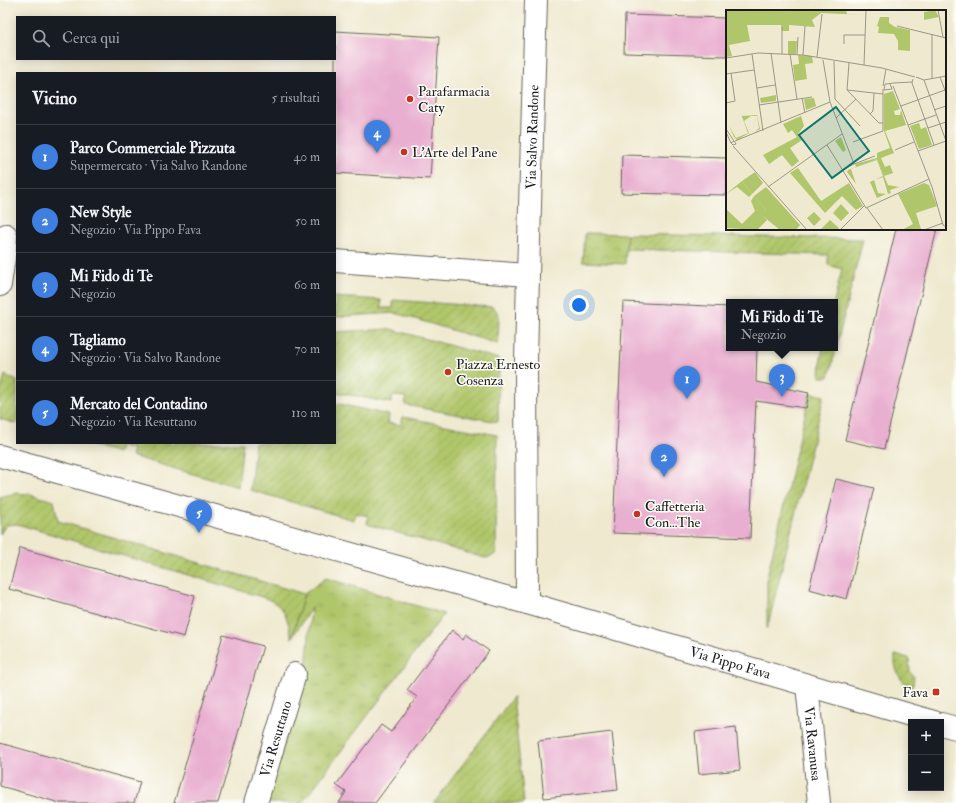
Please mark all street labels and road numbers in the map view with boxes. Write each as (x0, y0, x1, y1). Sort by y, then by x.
street label: Via Salvo Randone (522, 84, 542, 190)
street label: Via Pippo Fava (688, 643, 773, 682)
street label: Via Resuttano (256, 698, 295, 779)
street label: Via Ravanusa (801, 706, 825, 782)

